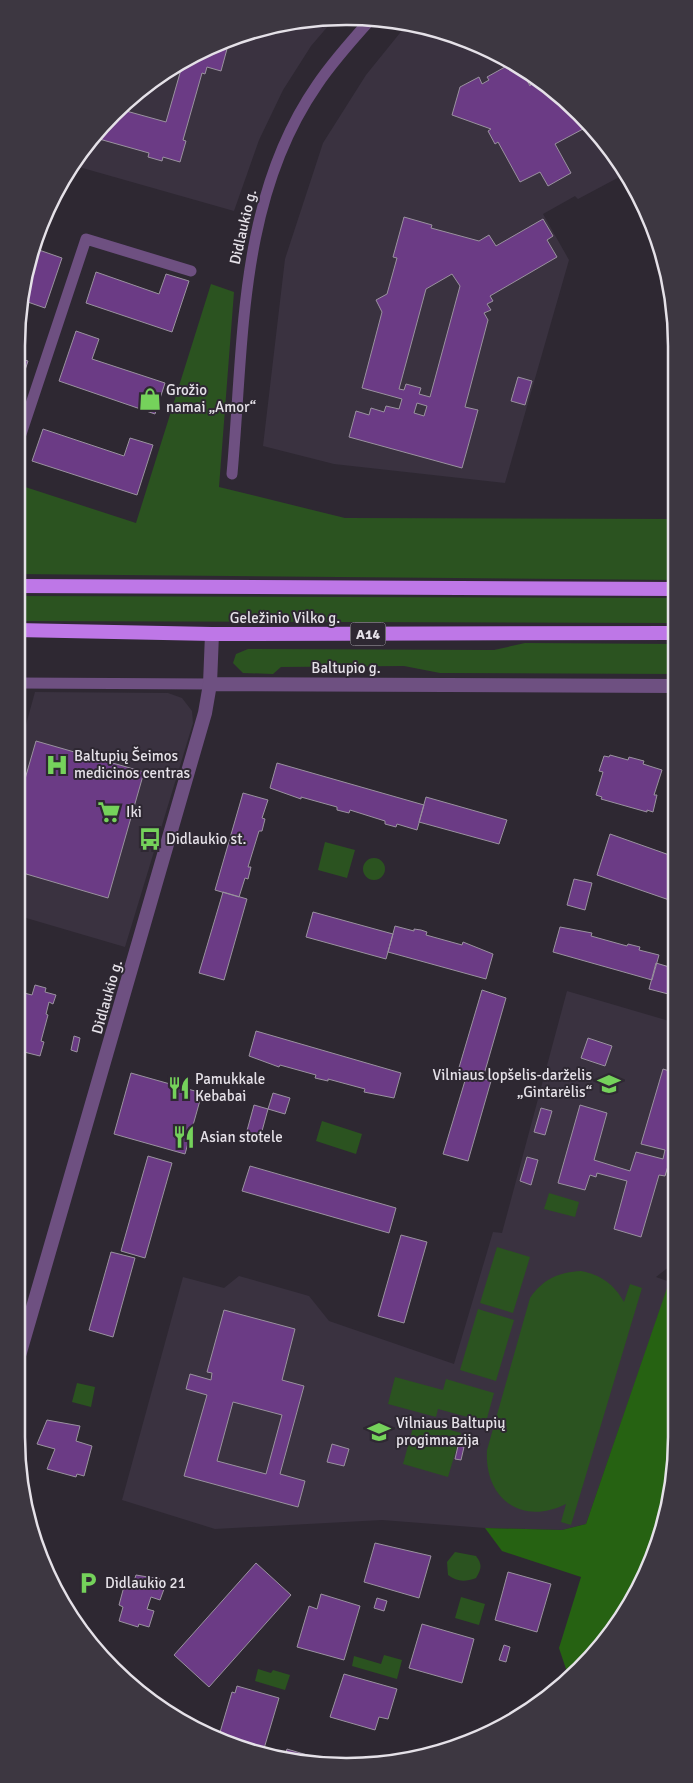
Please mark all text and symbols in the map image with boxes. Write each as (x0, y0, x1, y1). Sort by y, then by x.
street label: Didlaukio g. (226, 188, 260, 266)
place label: Grožio namai „Amor“ (166, 381, 256, 416)
shop icon: Grožio namai „Amor“ (137, 386, 163, 412)
street label: Geležinio Vilko g. (230, 609, 340, 627)
road number: A14 (350, 622, 386, 646)
street label: Baltupio g. (311, 659, 381, 677)
place label: Baltupių Šeimos medicinos centras (74, 746, 190, 782)
hospital icon: Baltupių Šeimos medicinos centras (44, 752, 70, 778)
supermarket icon: Iki (96, 799, 122, 825)
place label: Iki (126, 803, 142, 821)
bus stop icon: Didlaukio st. (137, 826, 163, 852)
place label: Didlaukio st. (166, 830, 246, 848)
street label: Didlaukio g. (88, 958, 126, 1036)
place label: Vilniaus lopšelis-darželis „Gintarėlis“ (433, 1066, 592, 1101)
place label: Pamukkale Kebabai (195, 1070, 265, 1105)
school or university icon: Vilniaus lopšelis-darželis „Gintarėlis“ (596, 1071, 622, 1097)
restaurant icon: Pamukkale Kebabai (166, 1075, 192, 1101)
restaurant icon: Asian stotele (171, 1124, 197, 1150)
place label: Asian stotele (200, 1128, 283, 1146)
place label: Vilniaus Baltupių progimnazija (396, 1414, 506, 1449)
school or university icon: Vilniaus Baltupių progimnazija (366, 1419, 392, 1445)
parking icon: Didlaukio 21 (75, 1570, 101, 1596)
place label: Didlaukio 21 (105, 1574, 186, 1592)

